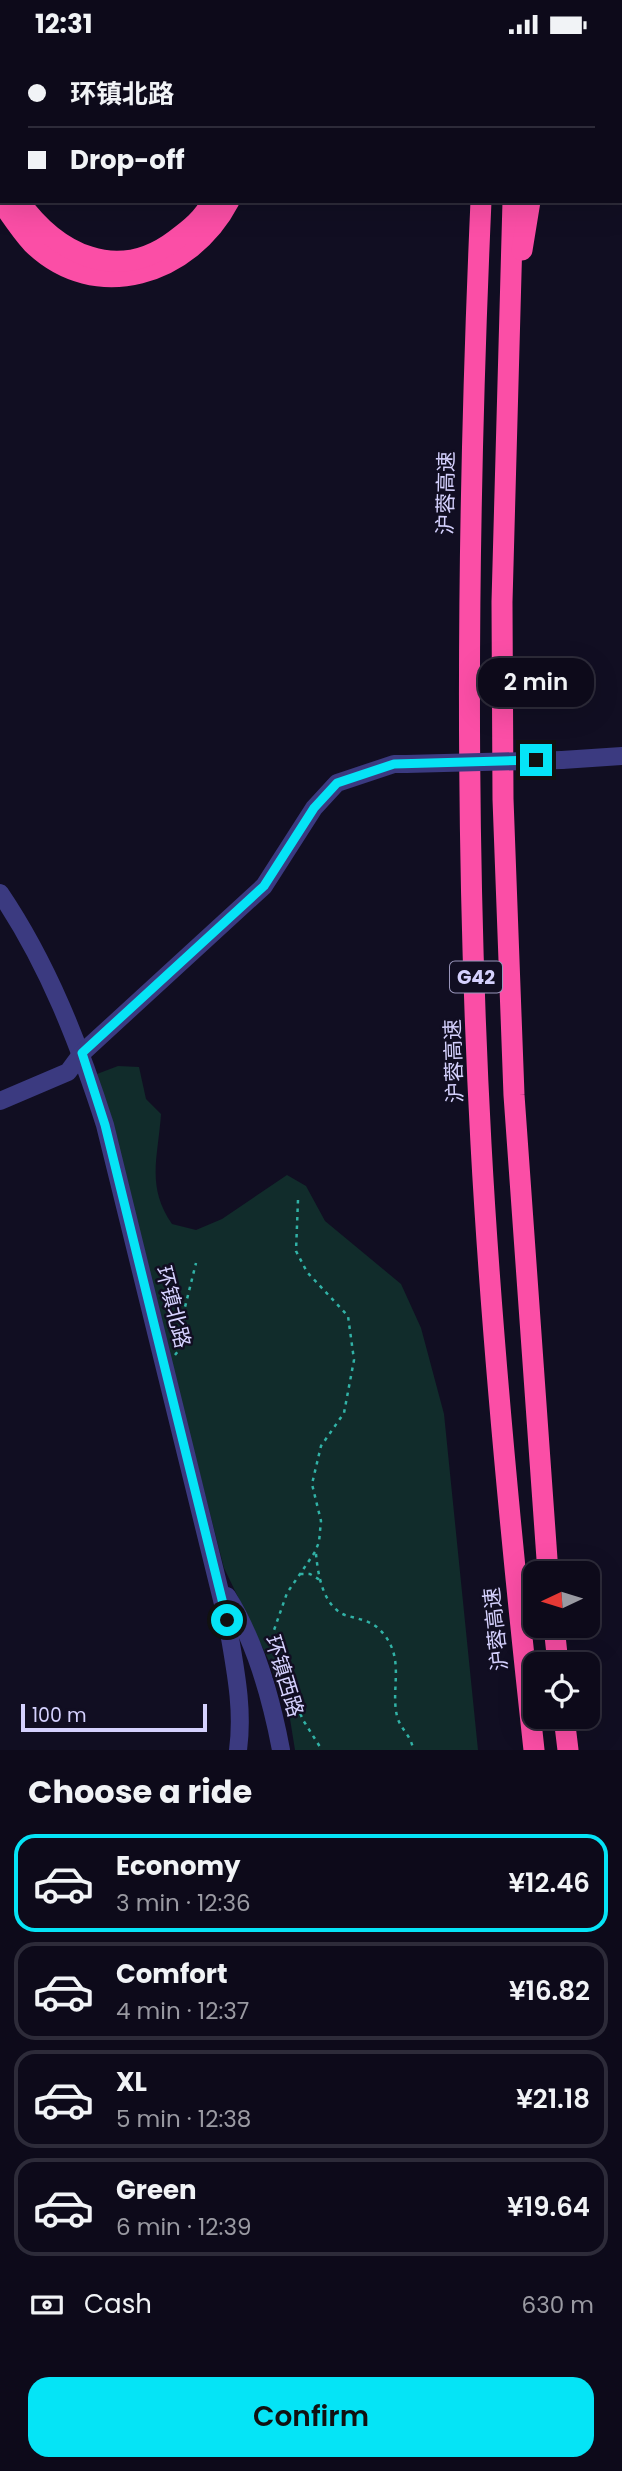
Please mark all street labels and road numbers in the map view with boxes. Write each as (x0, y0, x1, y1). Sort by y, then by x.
street label: 沪蓉高速 (430, 451, 461, 535)
road number: G42 (450, 961, 502, 993)
street label: 沪蓉高速 (438, 1019, 469, 1103)
street label: 环镇北路 (149, 1263, 198, 1351)
street label: 沪蓉高速 (477, 1586, 514, 1672)
street label: 环镇西路 (258, 1631, 311, 1720)

